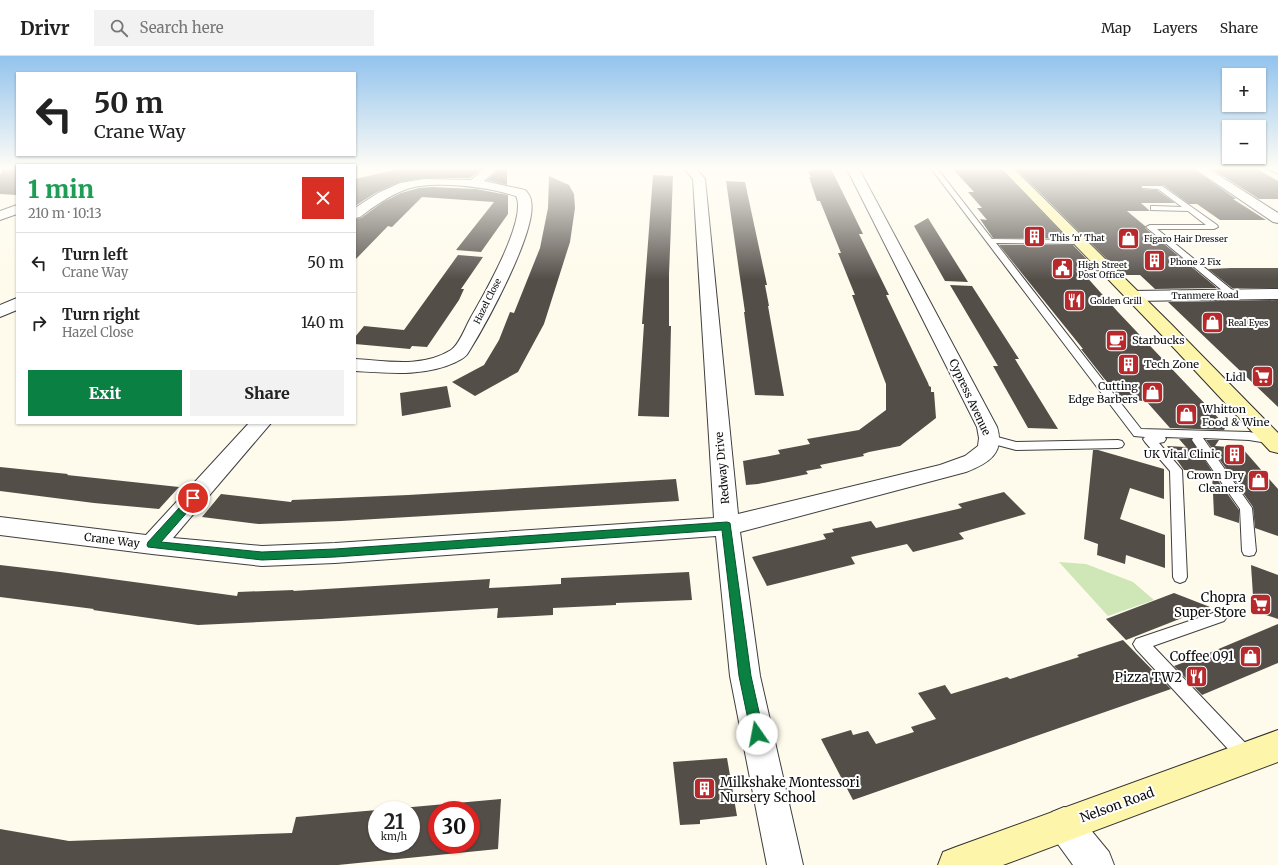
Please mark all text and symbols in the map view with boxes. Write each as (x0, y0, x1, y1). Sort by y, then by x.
search box (94, 10, 374, 46)
text: Drivr (20, 16, 70, 40)
icon: search (108, 17, 130, 39)
text: Search here (140, 18, 224, 37)
text: Map (1101, 19, 1131, 37)
text: Layers (1153, 19, 1198, 37)
text: Share (1220, 19, 1258, 37)
map controls (1222, 68, 1266, 164)
button: + (1222, 68, 1266, 112)
text: 50 m (94, 85, 163, 121)
icon: left (28, 88, 80, 140)
text: Crane Way (94, 120, 186, 143)
button: − (1222, 120, 1266, 164)
text: 1 min (28, 174, 94, 205)
button: close (302, 177, 344, 219)
text: 210 m · 10:13 (28, 205, 102, 222)
building icon: This 'n' That (1022, 224, 1048, 250)
shop icon: Figaro Hair Dresser (1116, 225, 1142, 251)
place label: This 'n' That (1050, 232, 1105, 243)
place label: Figaro Hair Dresser (1144, 233, 1228, 244)
text: Turn left (62, 245, 128, 264)
building icon: Phone 2 Fix (1142, 248, 1168, 274)
icon: left (28, 252, 50, 274)
text: 50 m (307, 253, 344, 272)
public building icon: High Street Post Office (1050, 256, 1076, 282)
place label: Phone 2 Fix (1170, 256, 1221, 267)
place label: High Street Post Office (1078, 259, 1128, 280)
text: Crane Way (62, 264, 128, 281)
street label: Hazel Close (471, 276, 503, 326)
restaurant icon: Golden Grill (1061, 287, 1087, 313)
street label: Tranmere Road (1171, 289, 1239, 301)
place label: Golden Grill (1090, 295, 1142, 306)
text: Turn right (62, 305, 140, 324)
shop icon: Real Eyes (1200, 309, 1226, 335)
icon: right (28, 312, 50, 334)
text: 140 m (301, 313, 344, 332)
place label: Real Eyes (1228, 317, 1269, 328)
text: Hazel Close (62, 324, 134, 341)
cafe icon: Starbucks (1104, 327, 1130, 353)
place label: Starbucks (1132, 333, 1185, 347)
building icon: Tech Zone (1116, 351, 1142, 377)
street label: Cypress Avenue (946, 357, 994, 438)
place label: Tech Zone (1144, 357, 1199, 371)
supermarket icon: Lidl (1249, 364, 1275, 390)
button: Exit (28, 370, 182, 416)
button: Share (190, 370, 344, 416)
place label: Lidl (1226, 370, 1247, 384)
place label: Cutting Edge Barbers (1068, 379, 1138, 406)
shop icon: Cutting Edge Barbers (1140, 379, 1166, 405)
shop icon: Whitton Food & Wine (1173, 402, 1199, 428)
place label: Whitton Food & Wine (1201, 402, 1270, 429)
street label: Redway Drive (712, 431, 732, 505)
building icon: UK Vital Clinic (1222, 441, 1248, 467)
place label: UK Vital Clinic (1144, 447, 1220, 461)
place label: Crown Dry Cleaners (1187, 468, 1245, 495)
shop icon: Crown Dry Cleaners (1246, 468, 1272, 494)
pin (176, 481, 210, 515)
icon: arrive (182, 487, 204, 509)
street label: Crane Way (83, 530, 141, 550)
place label: Chopra Super Store (1174, 589, 1246, 621)
supermarket icon: Chopra Super Store (1248, 591, 1274, 617)
shop icon: Coffee 091 (1237, 643, 1263, 669)
place label: Coffee 091 (1170, 648, 1234, 665)
restaurant icon: Pizza TW2 (1184, 664, 1210, 690)
place label: Pizza TW2 (1115, 669, 1182, 686)
position arrow (736, 713, 778, 755)
place label: Milkshake Montessori Nursery School (720, 774, 860, 806)
building icon: Milkshake Montessori Nursery School (691, 776, 717, 802)
street label: Nelson Road (1077, 784, 1157, 826)
speed limit sign: 30 (428, 801, 480, 853)
text: 21 (384, 809, 404, 834)
text: km/h (381, 830, 407, 843)

